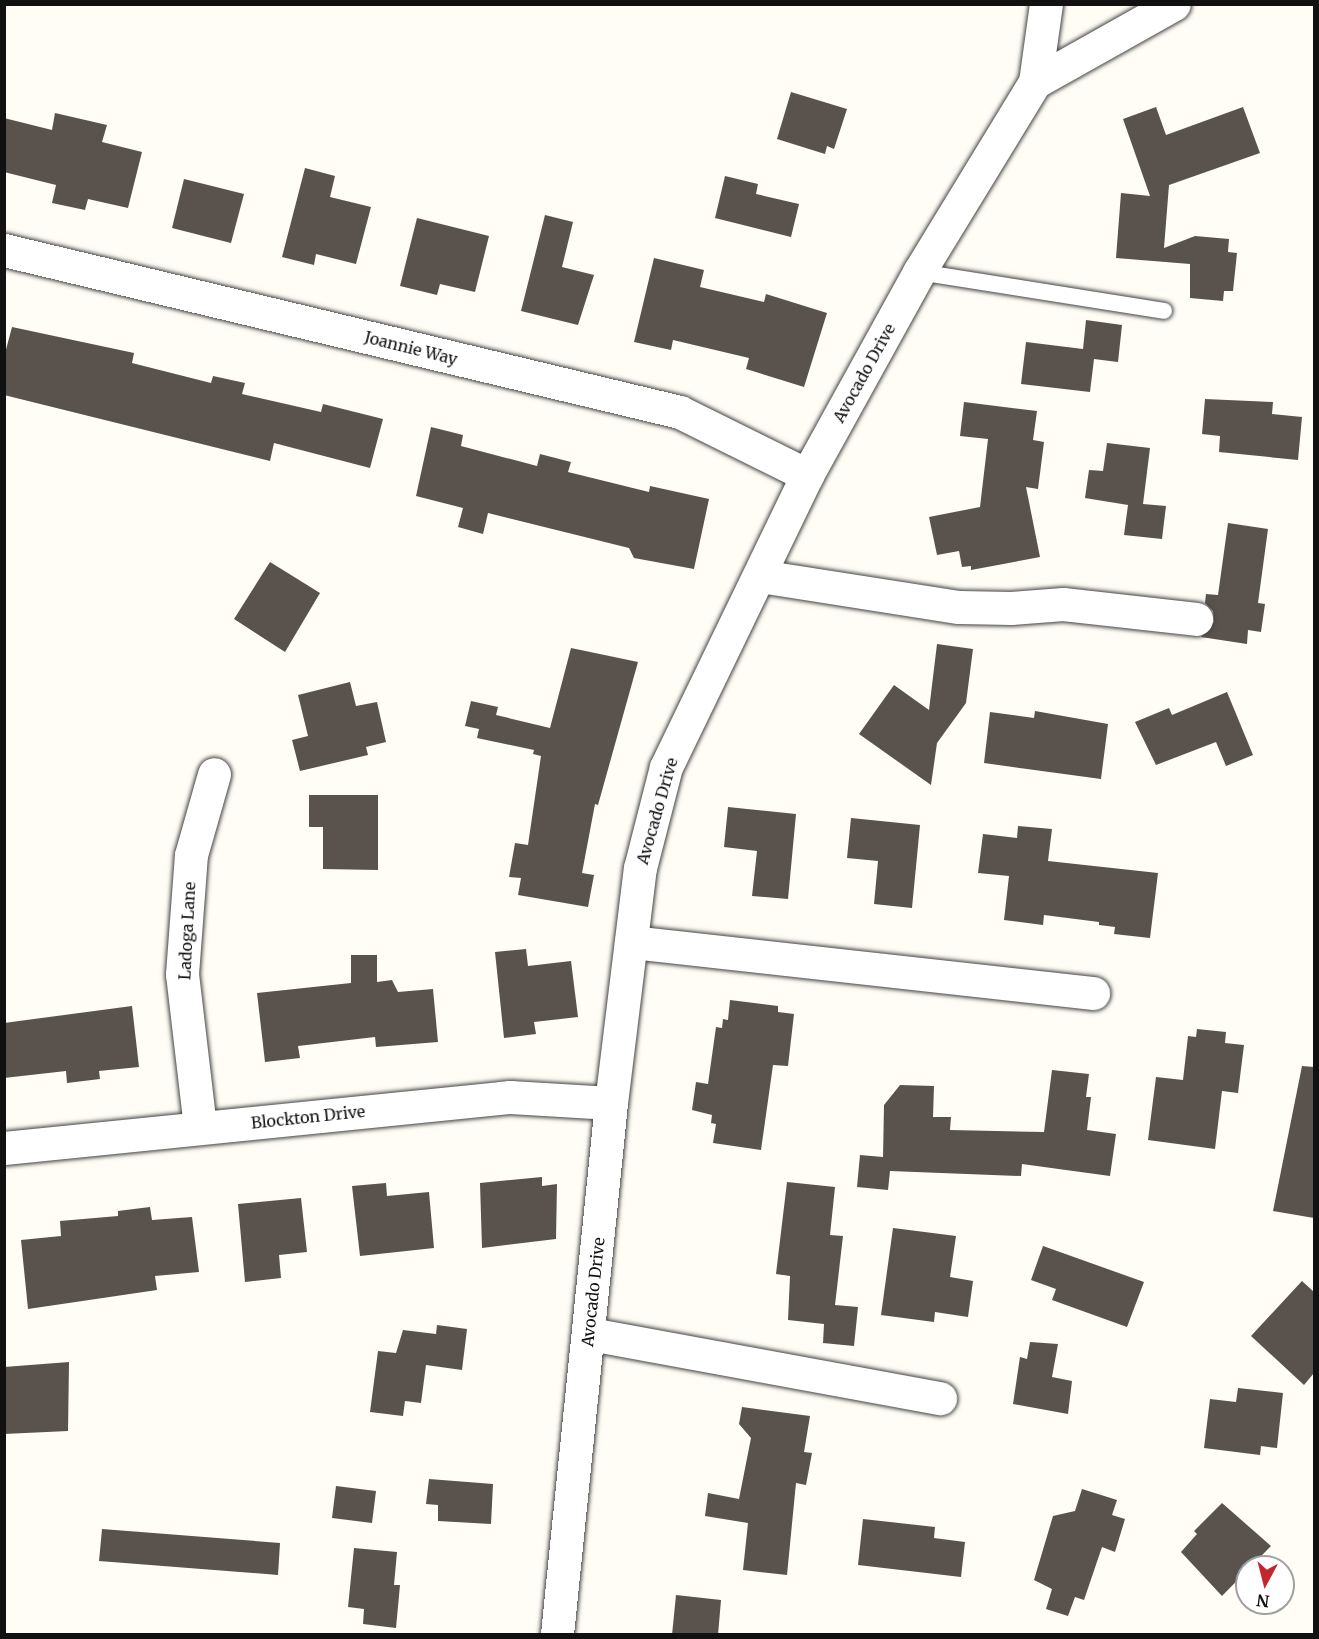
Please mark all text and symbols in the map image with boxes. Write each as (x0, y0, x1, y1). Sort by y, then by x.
street label: Avocado Drive (829, 320, 899, 426)
street label: Joannie Way (363, 327, 459, 369)
street label: Avocado Drive (633, 755, 681, 867)
street label: Ladoga Lane (175, 881, 199, 981)
street label: Blockton Drive (250, 1101, 366, 1133)
street label: Avocado Drive (578, 1236, 608, 1348)
north arrow (1235, 1555, 1295, 1615)
text: N (1256, 1590, 1271, 1612)

